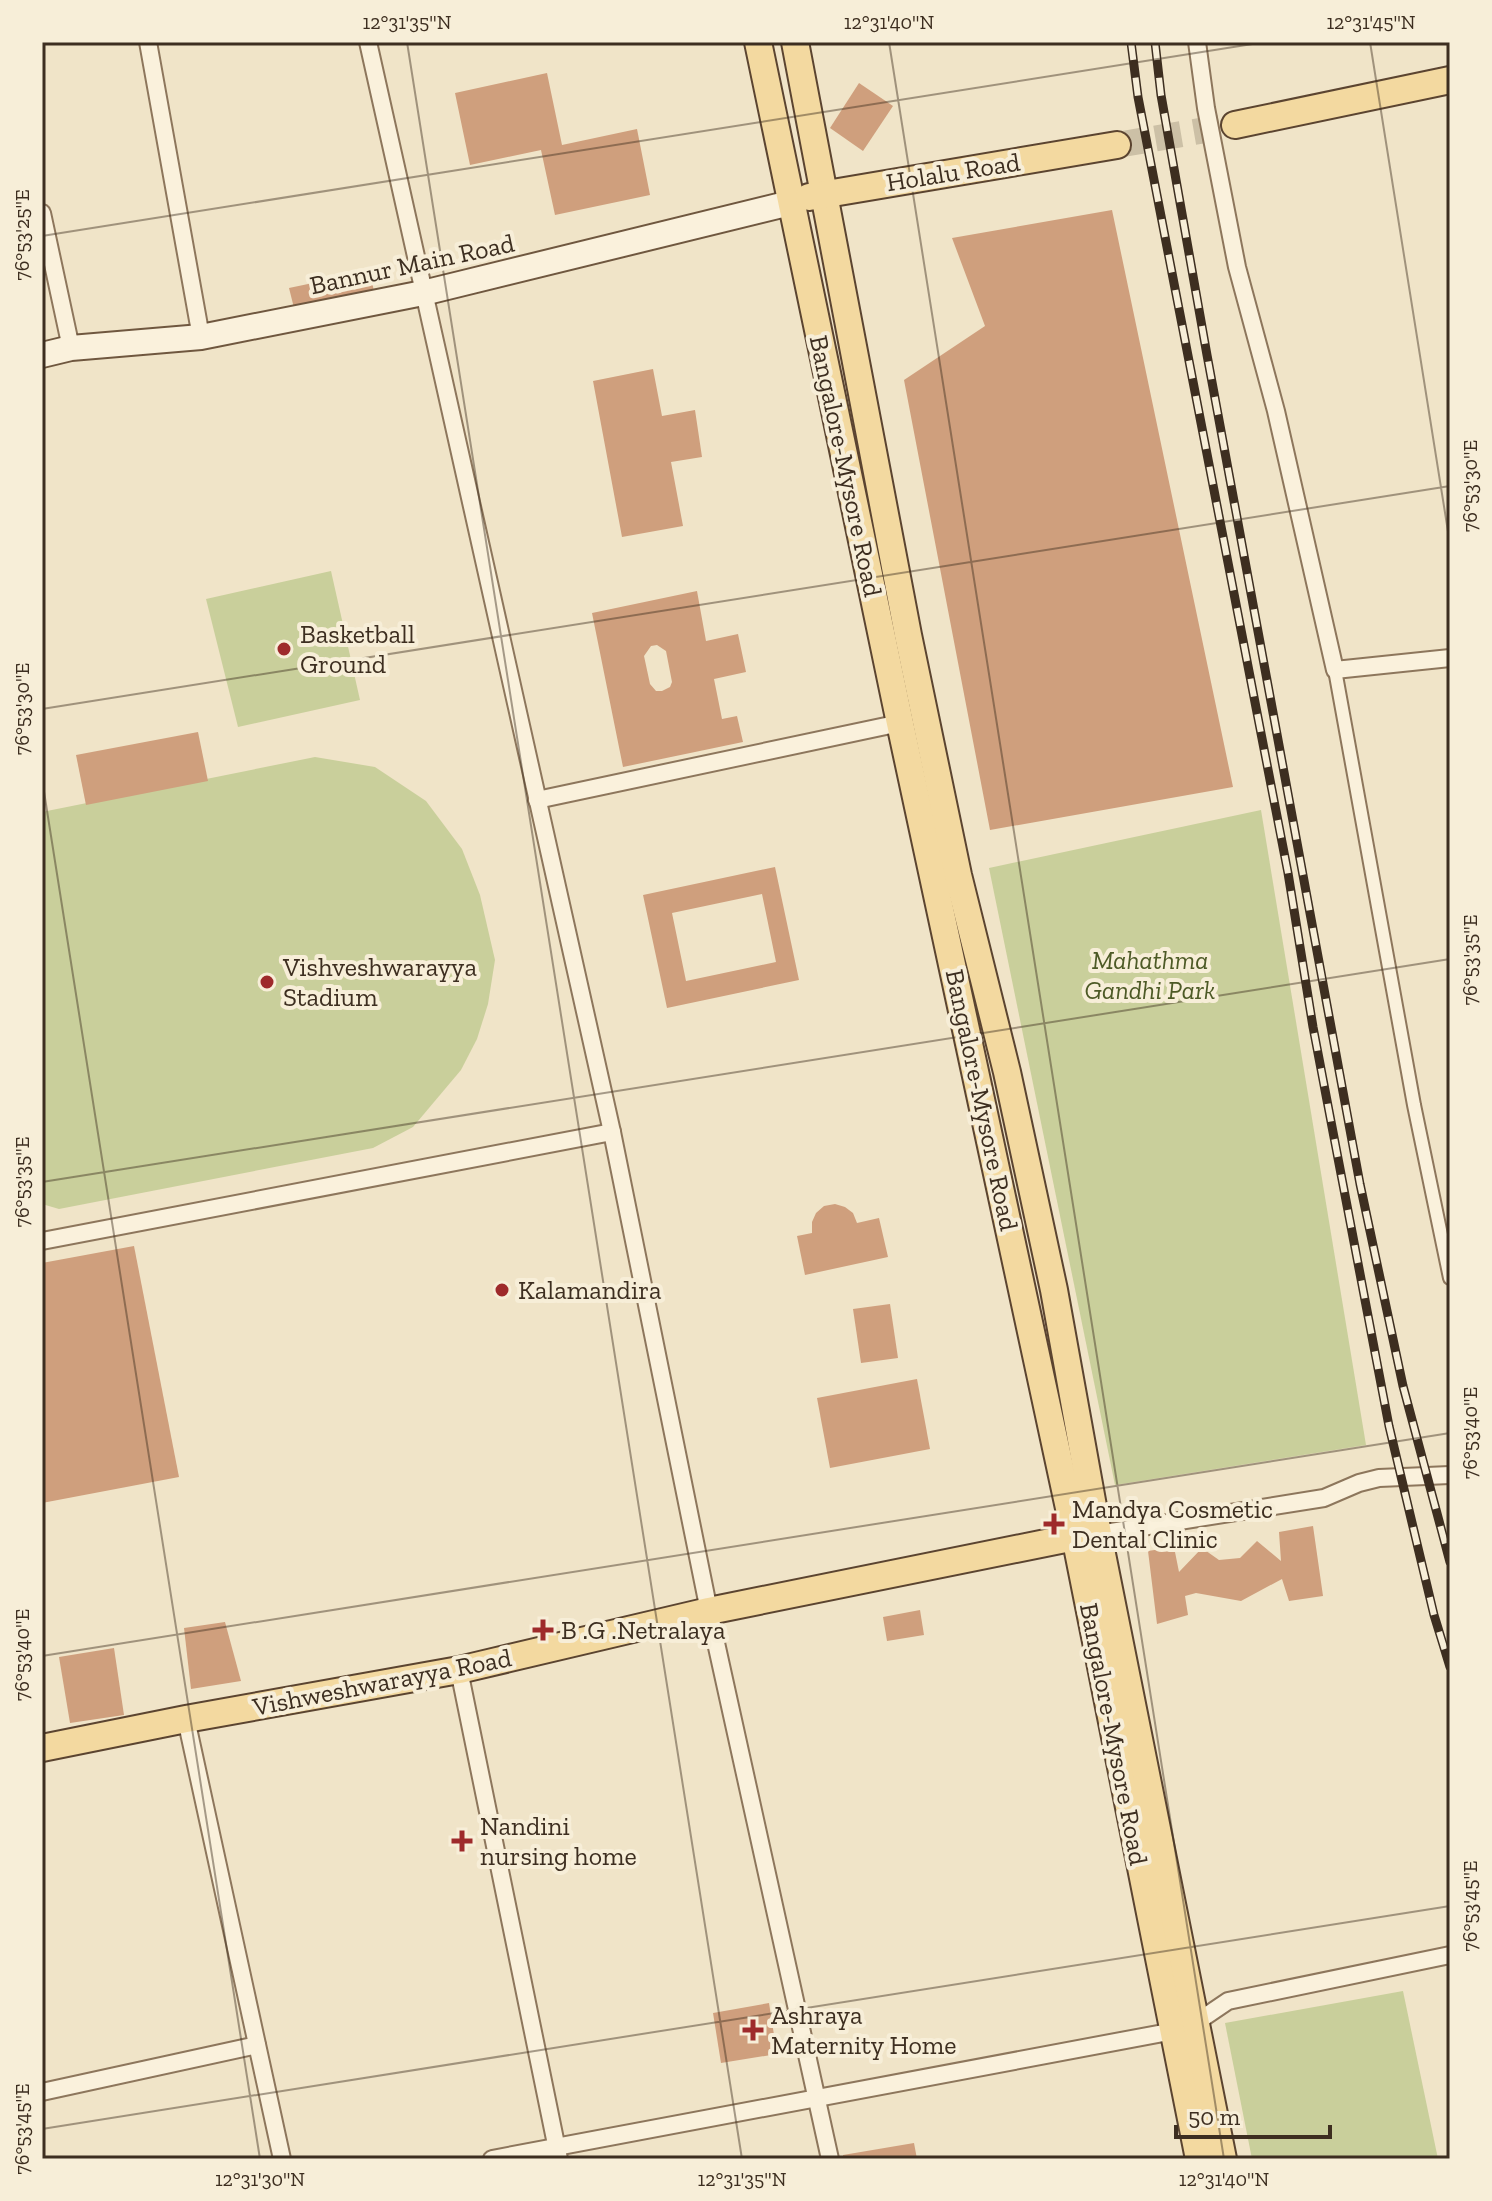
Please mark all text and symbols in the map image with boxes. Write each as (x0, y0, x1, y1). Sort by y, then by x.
text: 12°31'35"N (363, 10, 452, 34)
text: 12°31'40"N (844, 10, 934, 34)
text: 12°31'45"N (1326, 10, 1416, 34)
street label: Holalu Road (884, 146, 1022, 198)
text: 76°53'25"E (10, 189, 34, 281)
street label: Bannur Main Road (307, 227, 517, 301)
street label: Bangalore-Mysore Road (803, 332, 889, 600)
text: 76°53'30"E (1458, 440, 1482, 532)
place label: Basketball Ground (300, 618, 415, 680)
marker: Basketball Ground (275, 640, 293, 658)
text: 76°53'30"E (10, 663, 34, 755)
text: 76°53'35"E (1458, 915, 1482, 1006)
park label: Mahathma Gandhi Park (1085, 944, 1215, 1006)
place label: Vishveshwarayya Stadium (282, 951, 477, 1013)
street label: Bangalore-Mysore Road (939, 966, 1025, 1234)
marker: Vishveshwarayya Stadium (258, 973, 276, 991)
text: 76°53'35"E (10, 1137, 34, 1228)
place label: Kalamandira (518, 1274, 662, 1306)
marker: Kalamandira (493, 1281, 511, 1299)
text: 76°53'40"E (1458, 1387, 1482, 1479)
place label: Mandya Cosmetic Dental Clinic (1072, 1493, 1273, 1555)
marker: Mandya Cosmetic Dental Clinic (1043, 1513, 1065, 1535)
street label: Bangalore-Mysore Road (1073, 1600, 1155, 1868)
text: 76°53'40"E (10, 1609, 34, 1701)
place label: B .G .Netralaya (561, 1614, 726, 1646)
marker: B .G .Netralaya (532, 1619, 554, 1641)
street label: Vishweshwarayya Road (249, 1641, 514, 1723)
place label: Nandini nursing home (480, 1810, 637, 1872)
marker: Nandini nursing home (451, 1830, 473, 1852)
text: 76°53'45"E (1458, 1860, 1482, 1952)
place label: Ashraya Maternity Home (771, 1999, 956, 2061)
marker: Ashraya Maternity Home (742, 2019, 764, 2041)
text: 76°53'45"E (10, 2083, 34, 2175)
scale bar (1176, 2089, 1330, 2139)
text: 50 m (1188, 2102, 1241, 2131)
text: 12°31'30"N (215, 2167, 305, 2191)
text: 12°31'35"N (698, 2167, 787, 2191)
text: 12°31'40"N (1179, 2167, 1269, 2191)

